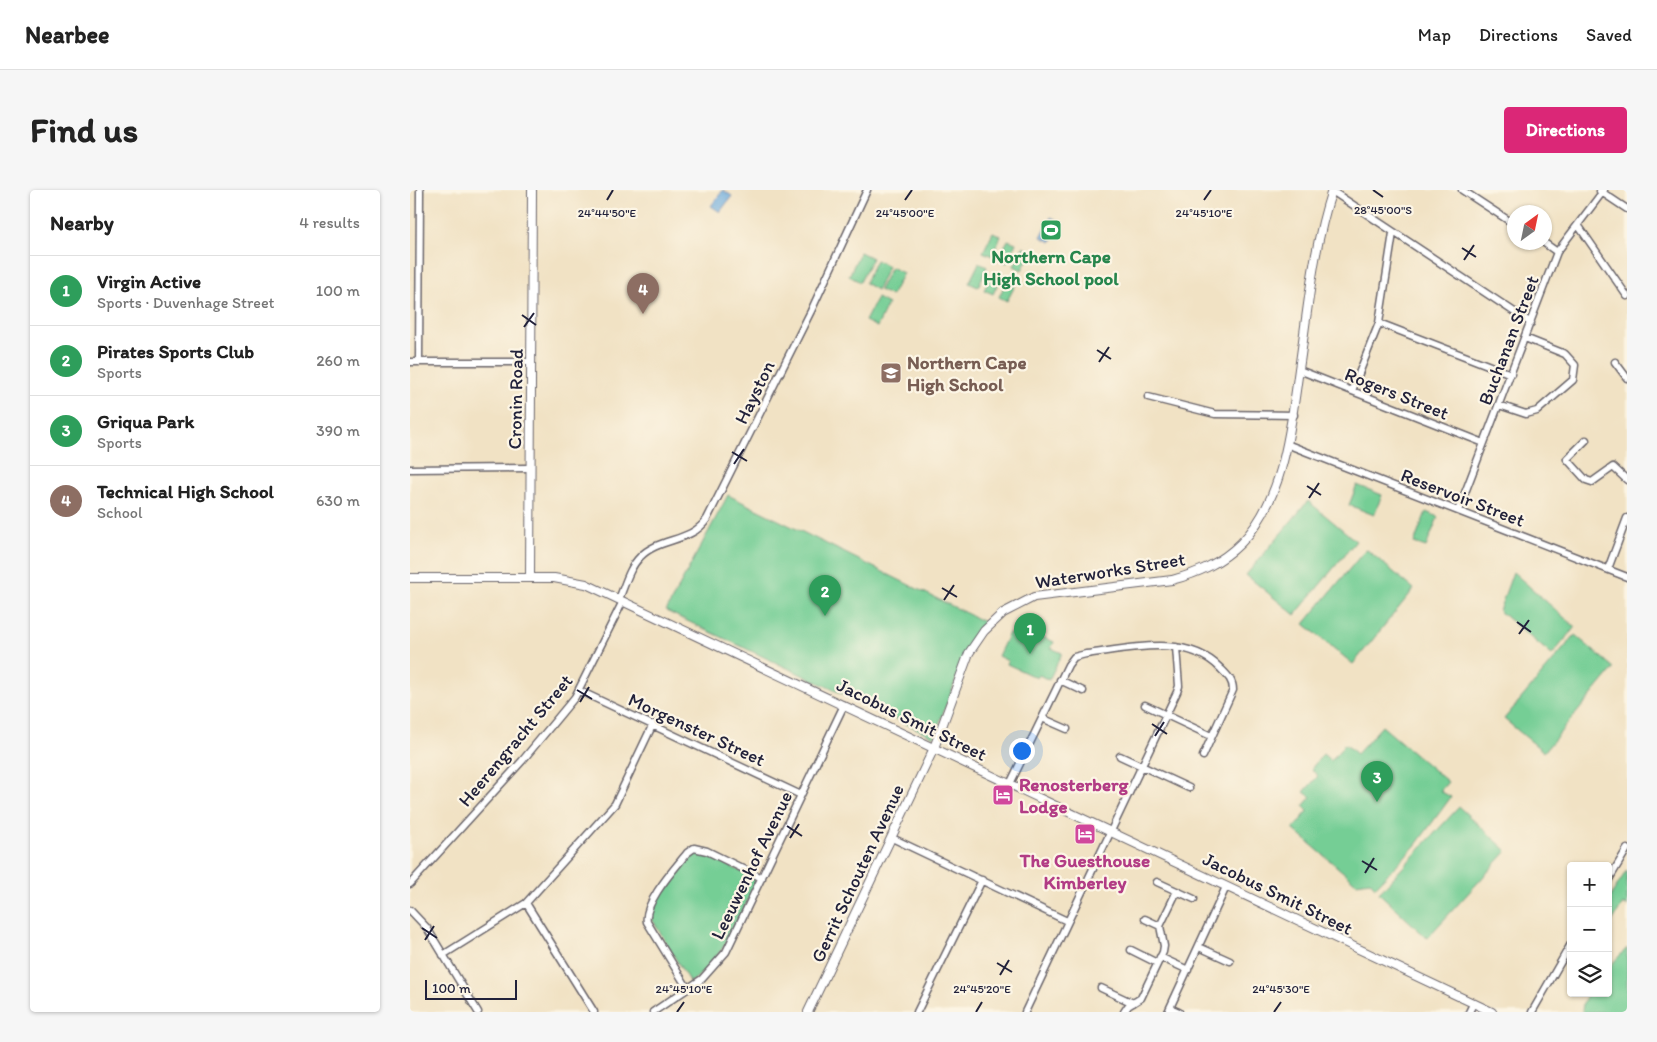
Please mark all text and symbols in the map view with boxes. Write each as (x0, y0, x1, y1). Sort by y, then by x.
text: Nearbee (25, 20, 109, 49)
text: Map (1418, 24, 1451, 46)
text: Directions (1479, 24, 1558, 46)
text: Saved (1586, 24, 1632, 46)
button: Directions (1504, 107, 1627, 153)
text: Find us (30, 109, 138, 151)
text: 28°45'00"S (1354, 203, 1412, 217)
north arrow (1507, 205, 1552, 250)
text: 24°44'50"E (578, 206, 637, 220)
text: 24°45'00"E (876, 206, 935, 220)
text: 24°45'10"E (1176, 206, 1233, 220)
text: Nearby (50, 210, 114, 235)
text: 4 results (299, 213, 360, 232)
sports icon: Northern Cape High School pool (1039, 218, 1063, 242)
place label: Northern Cape High School pool (983, 245, 1119, 290)
text: Virgin Active (97, 270, 201, 293)
street label: Buchanan Street (1473, 272, 1544, 408)
pin: 4 (627, 273, 659, 314)
text: 1 (62, 281, 70, 300)
text: 100 m (316, 281, 360, 300)
text: Sports · Duvenhage Street (97, 293, 275, 312)
text: Pirates Sports Club (97, 340, 254, 363)
street label: Cronin Road (503, 348, 528, 450)
text: 2 (62, 351, 70, 370)
text: 260 m (316, 351, 360, 370)
place label: Northern Cape High School (907, 351, 1026, 396)
street label: Hayston (729, 356, 780, 428)
school or university icon: Northern Cape High School (879, 361, 903, 385)
street label: Rogers Street (1341, 362, 1452, 425)
text: Sports (97, 363, 142, 382)
text: Griqua Park (97, 410, 194, 433)
text: 3 (62, 421, 70, 440)
text: 390 m (316, 421, 360, 440)
text: Sports (97, 433, 142, 452)
street label: Reservoir Street (1398, 463, 1528, 532)
text: Technical High School (97, 480, 274, 503)
text: 4 (61, 491, 71, 510)
text: 630 m (316, 491, 360, 510)
text: School (97, 503, 143, 522)
street label: Waterworks Street (1033, 547, 1187, 594)
pin: 2 (809, 575, 841, 616)
pin: 1 (1014, 613, 1046, 654)
street label: Heerengracht Street (453, 669, 578, 811)
street label: Jacobus Smit Street (833, 673, 991, 766)
street label: Morgenster Street (625, 688, 769, 771)
your location (1009, 738, 1035, 764)
pin: 3 (1361, 761, 1393, 802)
place label: Renosterberg Lodge (1019, 773, 1130, 818)
street label: Gerrit Schouten Avenue (806, 780, 909, 966)
hotel icon: Renosterberg Lodge (991, 783, 1015, 807)
street label: Leeuwenhof Avenue (706, 787, 797, 943)
hotel icon: The Guesthouse Kimberley (1073, 822, 1097, 846)
street label: Jacobus Smit Street (1199, 847, 1357, 940)
place label: The Guesthouse Kimberley (1019, 849, 1150, 894)
map controls (1567, 862, 1612, 997)
button: + (1567, 862, 1612, 907)
button: − (1567, 907, 1612, 952)
button: layers (1567, 952, 1612, 997)
scale bar (425, 977, 518, 1000)
text: 100 m (432, 980, 471, 997)
text: 24°45'10"E (656, 982, 713, 996)
text: 24°45'20"E (953, 982, 1011, 996)
text: 24°45'30"E (1252, 982, 1310, 996)

